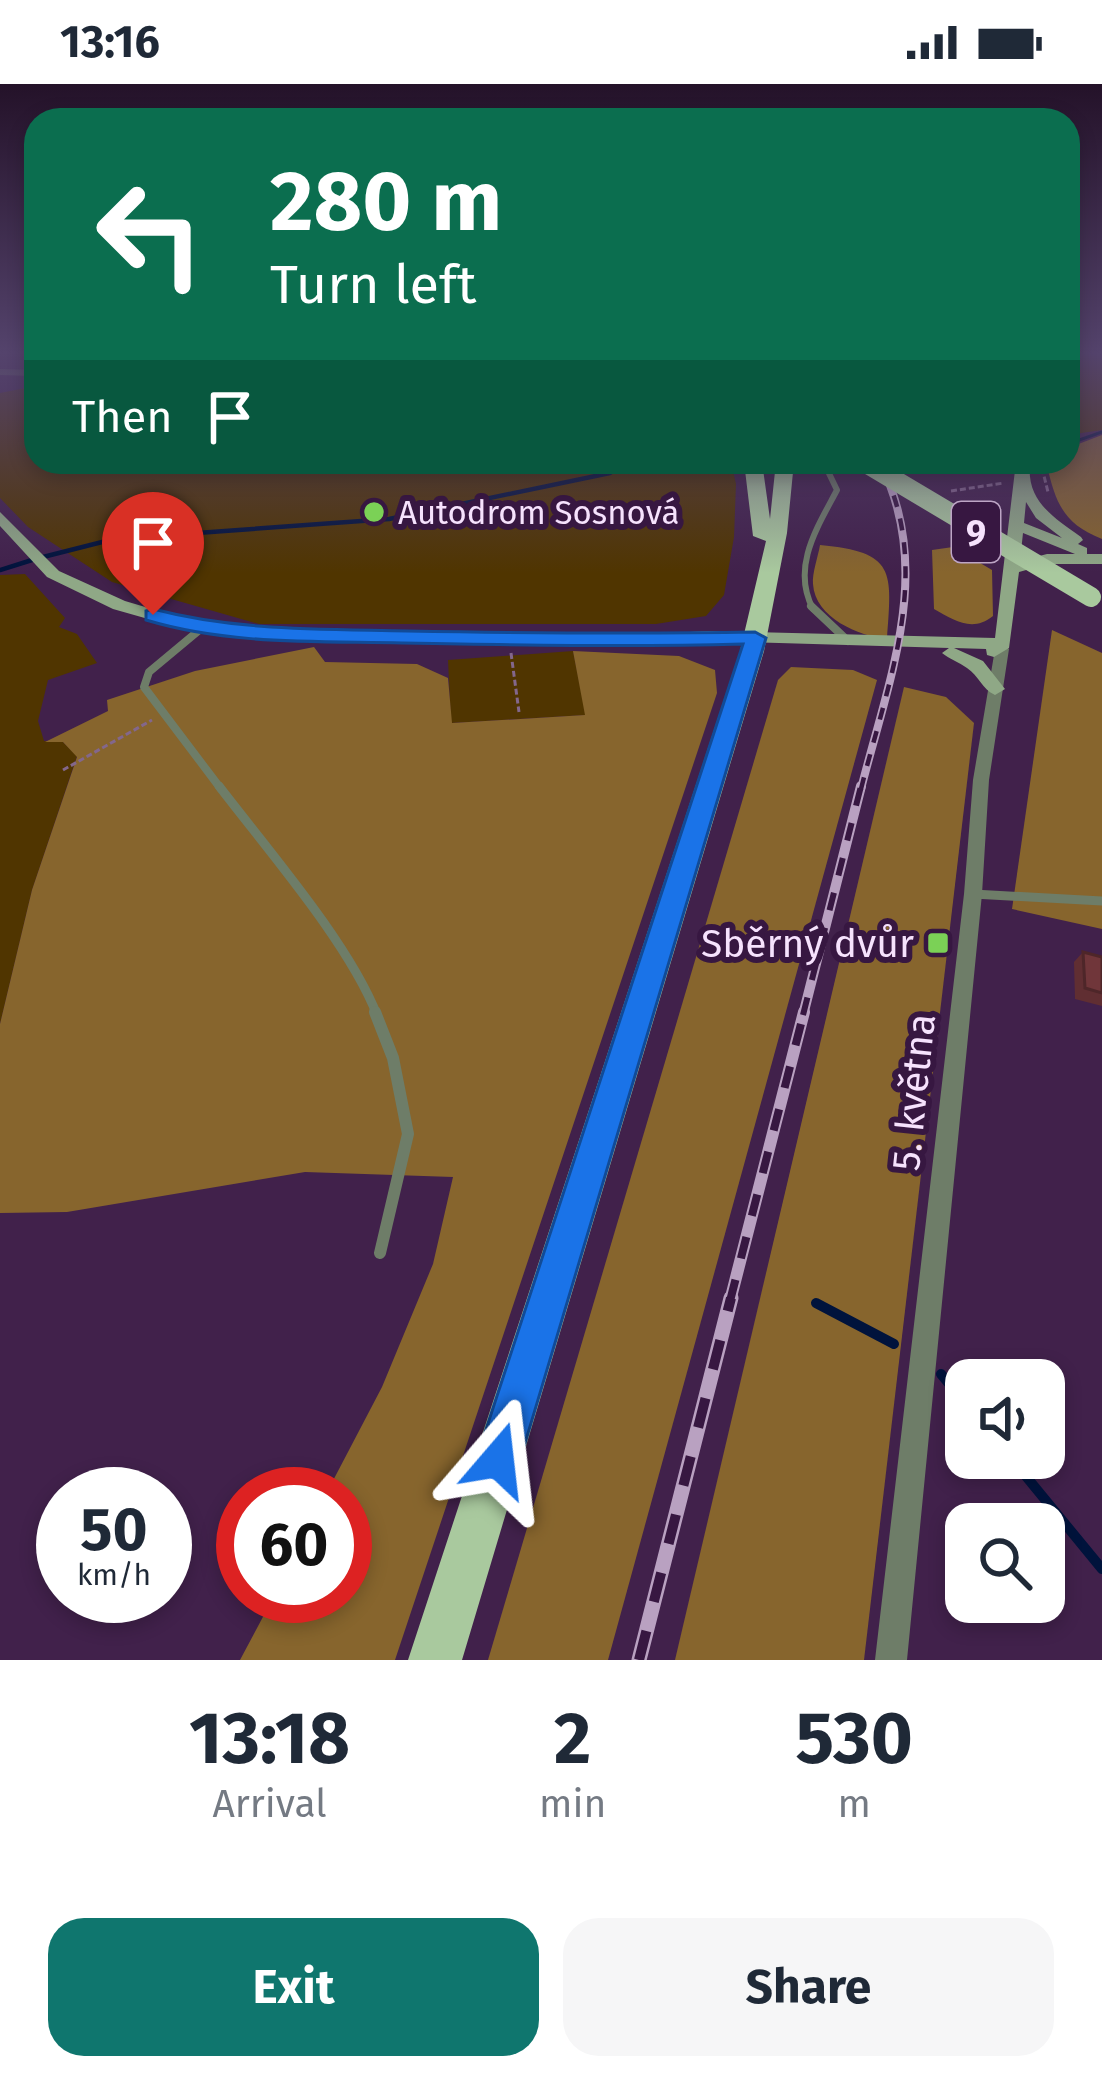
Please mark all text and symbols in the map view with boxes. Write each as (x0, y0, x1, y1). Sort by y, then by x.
text: 13:16 (60, 15, 160, 69)
text: 280 m (270, 151, 502, 252)
icon: left (72, 156, 228, 312)
text: Turn left (270, 253, 477, 317)
icon: arrive (197, 384, 263, 450)
text: Then (72, 390, 173, 444)
pin (102, 492, 204, 615)
place label: Autodrom Sosnová (398, 493, 679, 533)
marker: Autodrom Sosnová (361, 499, 387, 525)
road number: 9 (952, 502, 1000, 562)
icon: arrive (120, 510, 186, 576)
place label: Sběrný dvůr (701, 921, 914, 967)
marker: Sběrný dvůr (925, 930, 951, 956)
street label: 5. května (883, 1011, 945, 1173)
map controls (945, 1359, 1065, 1623)
button: sound (945, 1359, 1065, 1479)
position arrow (435, 1397, 561, 1523)
speed limit sign: 60 (216, 1467, 372, 1623)
text: 50 (80, 1494, 148, 1566)
button: search (945, 1503, 1065, 1623)
text: km/h (77, 1557, 151, 1593)
text: 13:18 (189, 1696, 350, 1782)
text: 2 (554, 1696, 591, 1782)
text: 530 (795, 1696, 913, 1782)
text: Arrival (212, 1781, 327, 1827)
text: min (539, 1781, 606, 1827)
text: m (837, 1781, 871, 1827)
button: Exit (48, 1918, 539, 2056)
button: Share (563, 1918, 1054, 2056)

